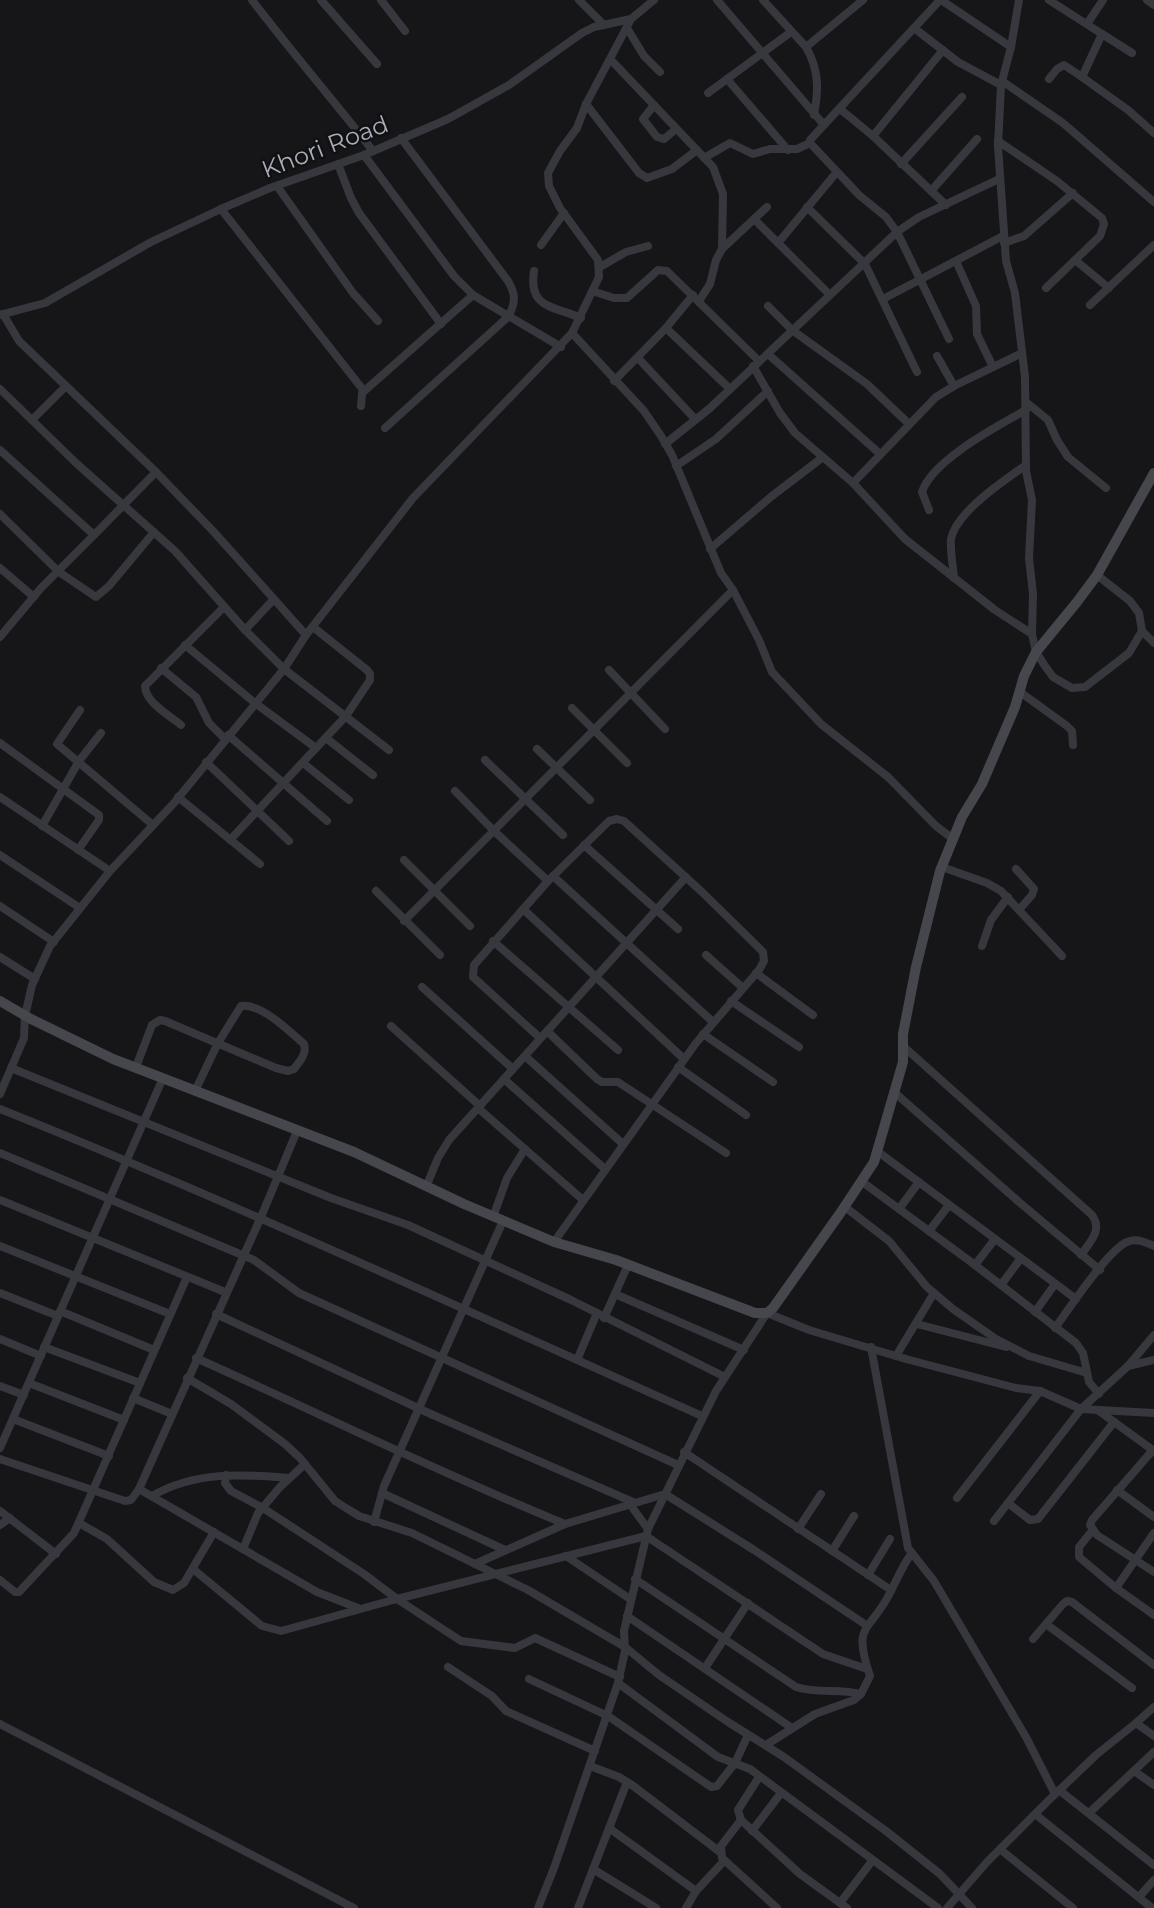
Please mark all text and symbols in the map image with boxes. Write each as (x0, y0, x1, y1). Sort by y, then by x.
street label: Khori Road (257, 109, 392, 184)

